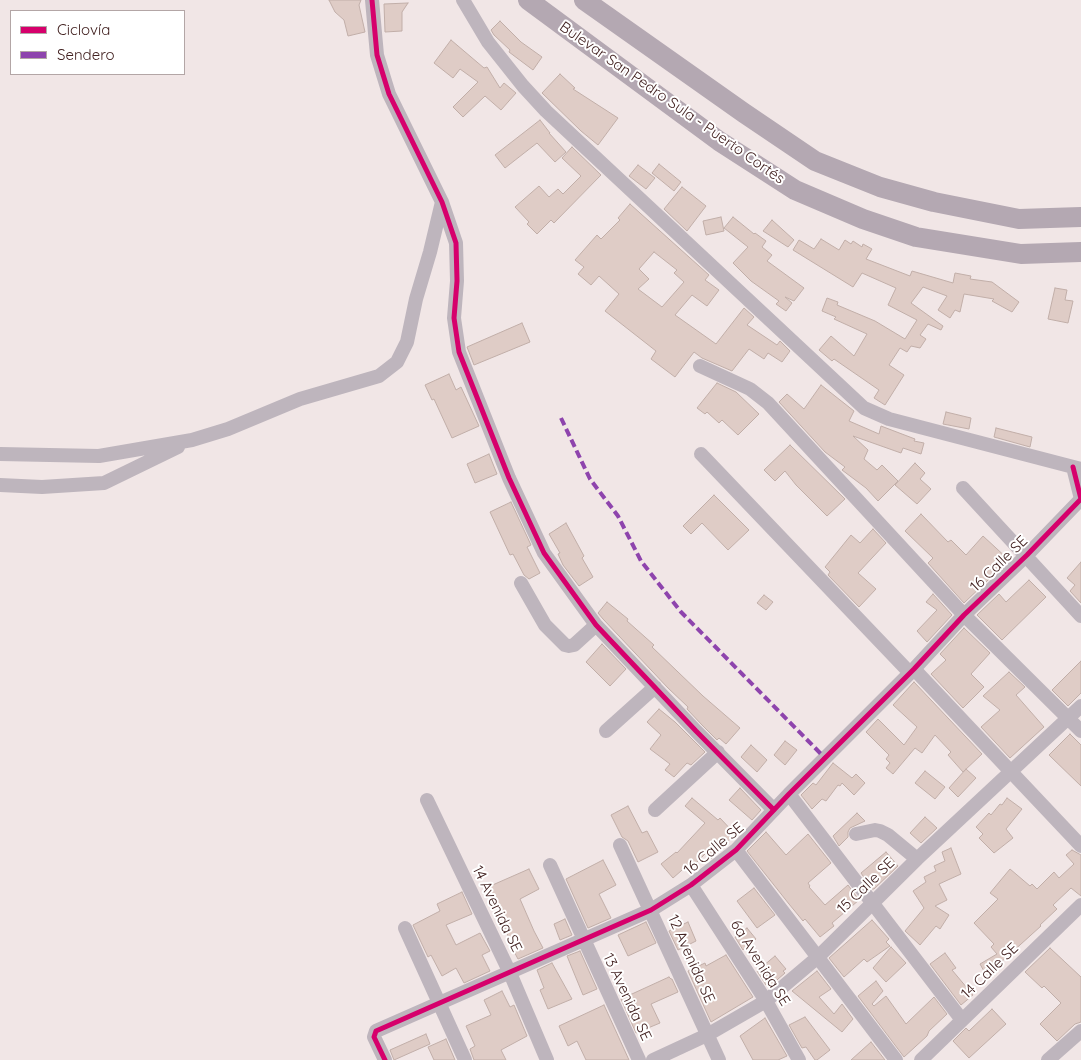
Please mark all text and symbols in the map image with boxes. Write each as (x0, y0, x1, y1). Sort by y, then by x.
legend (10, 10, 185, 75)
street label: Bulevar San Pedro Sula - Puerto Cortés (556, 18, 788, 188)
text: Ciclovía (57, 20, 110, 39)
text: Sendero (57, 45, 115, 64)
street label: 16 Calle SE (967, 532, 1031, 596)
street label: 16 Calle SE (680, 819, 748, 879)
street label: 15 Calle SE (834, 854, 898, 918)
street label: 14 Avenida SE (468, 863, 526, 955)
street label: 12 Avenida SE (664, 912, 718, 1006)
street label: 6a Avenida SE (726, 917, 794, 1009)
street label: 14 Calle SE (958, 939, 1022, 1003)
street label: 13 Avenida SE (599, 950, 655, 1044)

